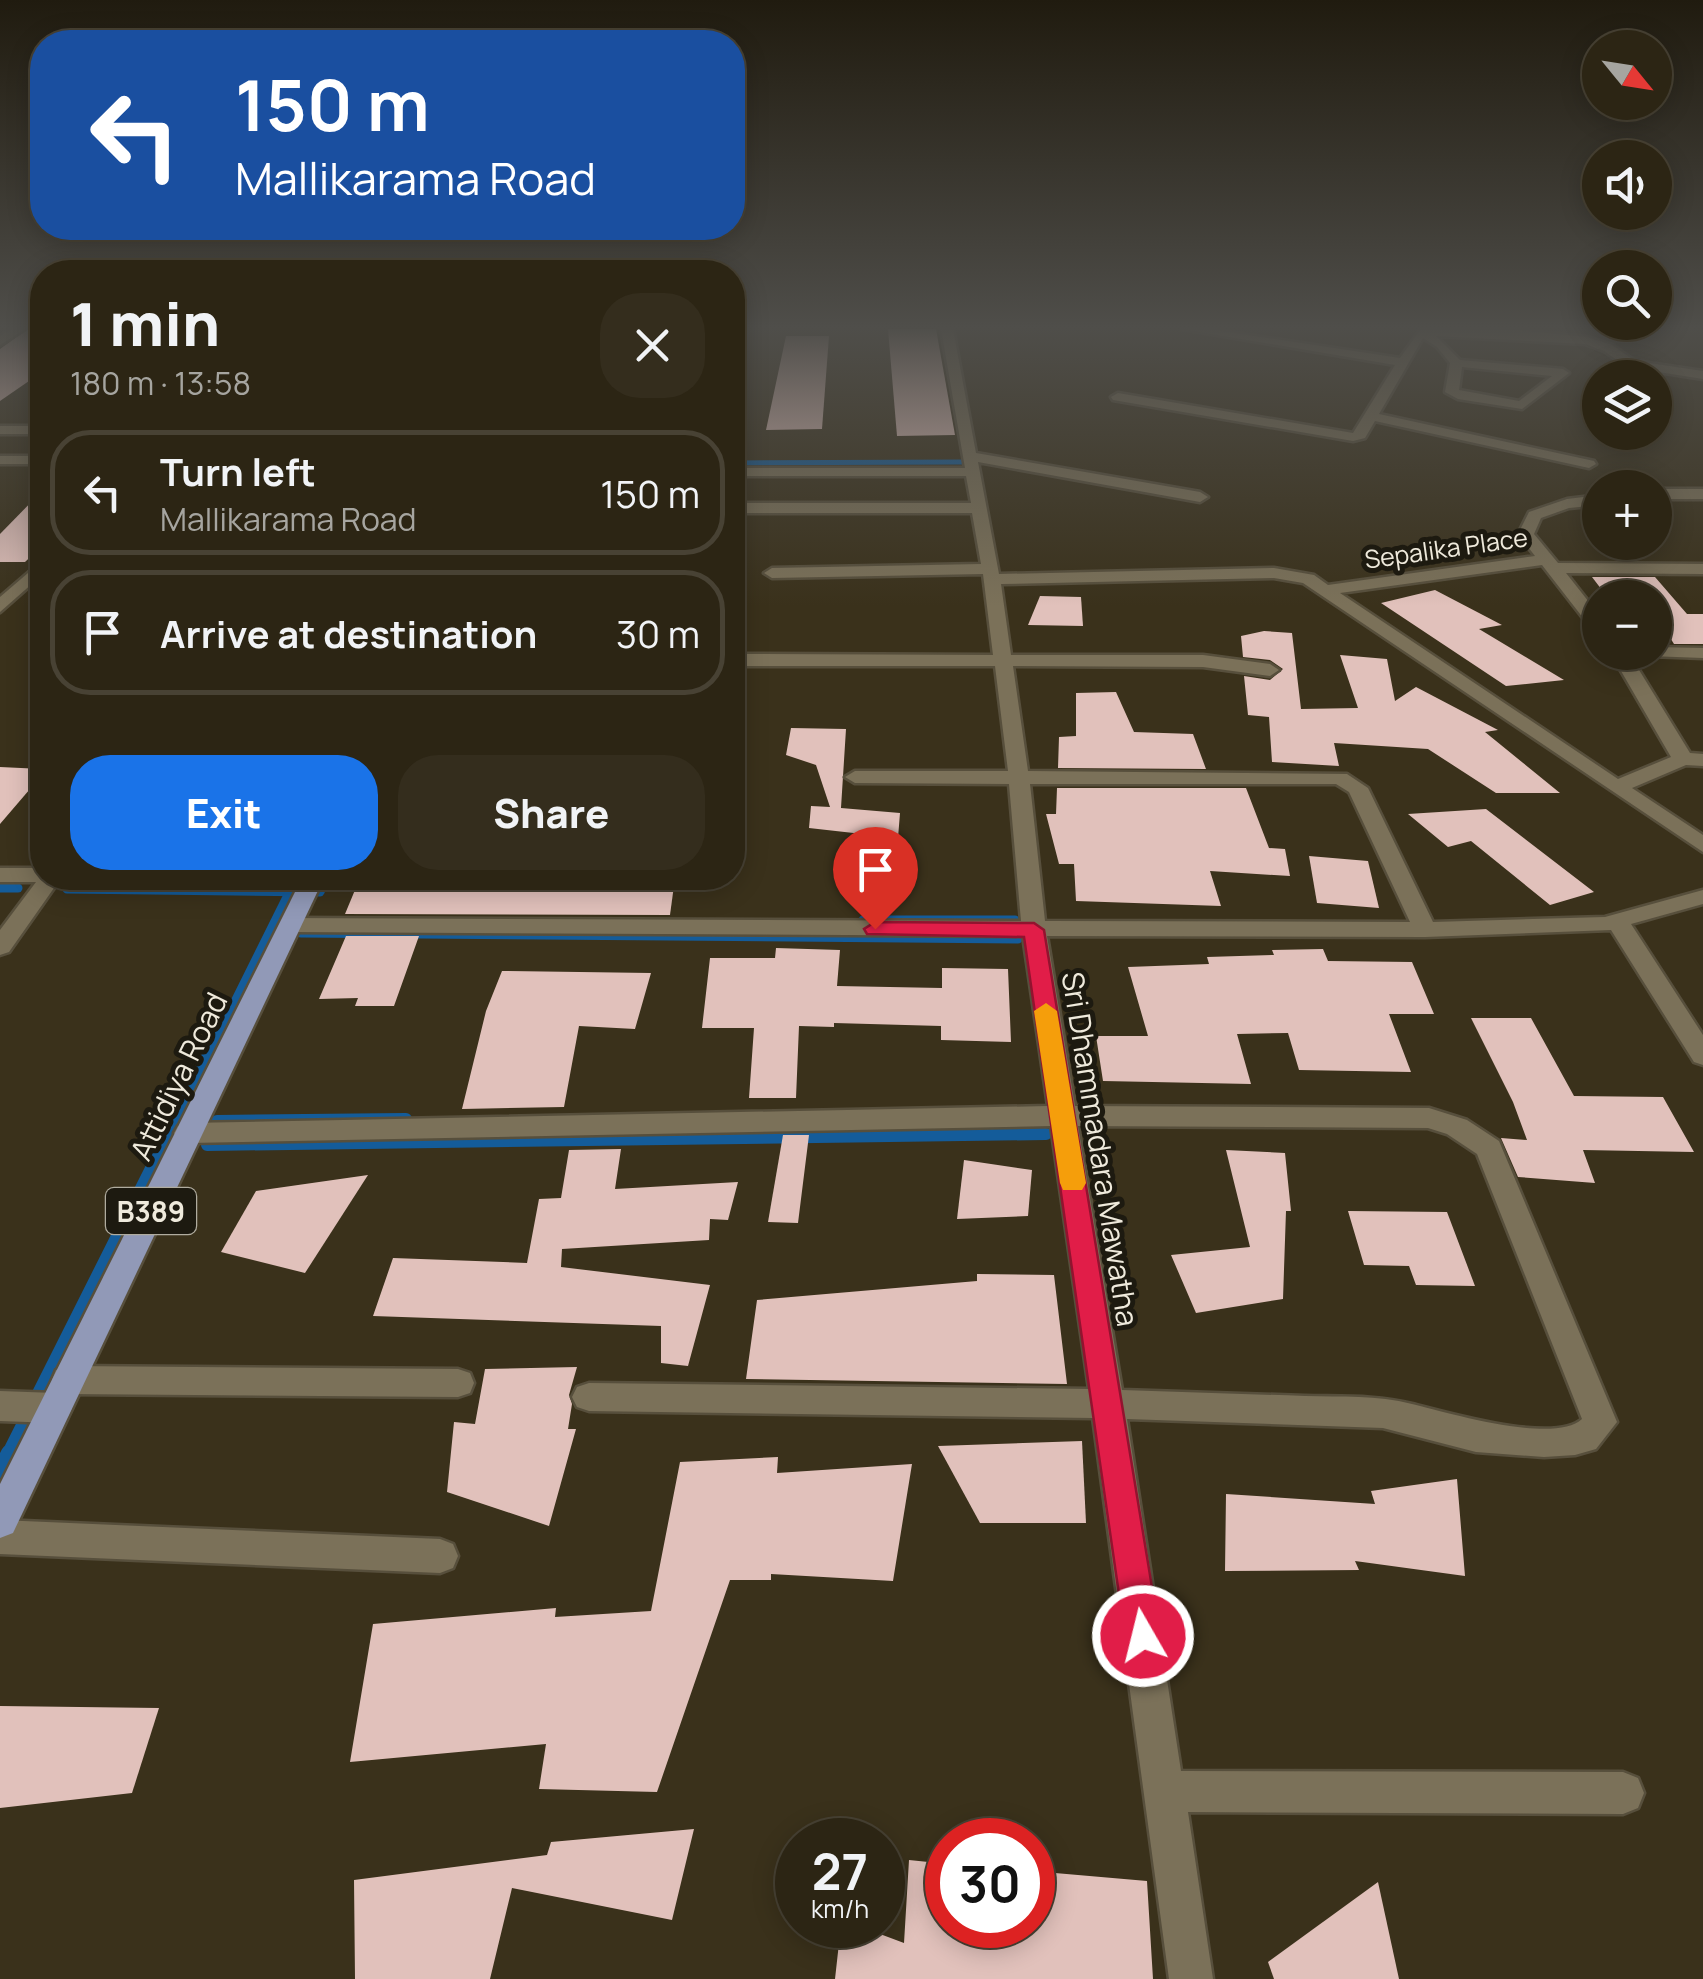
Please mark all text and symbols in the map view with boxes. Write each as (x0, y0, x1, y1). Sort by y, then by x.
north arrow (1582, 30, 1672, 120)
map controls (1582, 30, 1672, 670)
text: 150 m (235, 56, 430, 152)
icon: left (70, 70, 200, 200)
button: sound (1582, 140, 1672, 230)
text: Mallikarama Road (235, 147, 596, 209)
button: search (1582, 250, 1672, 340)
text: 1 min (70, 282, 220, 364)
button: close (600, 293, 705, 398)
button: layers (1582, 360, 1672, 450)
text: 180 m · 13:58 (70, 361, 251, 405)
text: Turn left (160, 445, 316, 497)
icon: left (75, 465, 130, 520)
text: 150 m (600, 467, 700, 519)
button: + (1582, 470, 1672, 560)
text: Mallikarama Road (160, 497, 417, 541)
street label: Sepalika Place (1362, 519, 1530, 577)
button: − (1582, 580, 1672, 670)
icon: arrive (75, 605, 130, 660)
text: Arrive at destination (160, 607, 537, 659)
text: 30 m (616, 607, 700, 659)
button: Exit (70, 755, 378, 870)
button: Share (398, 755, 705, 870)
pin (833, 827, 918, 930)
icon: arrive (848, 842, 903, 897)
street label: Sri Dhammadara Mawatha (1053, 969, 1149, 1329)
street label: Attidiya Road (120, 985, 236, 1167)
road number: B389 (106, 1188, 196, 1234)
position arrow (1091, 1584, 1195, 1688)
speed limit sign: 30 (925, 1818, 1055, 1948)
text: 27 (812, 1837, 868, 1905)
text: km/h (811, 1891, 869, 1926)

